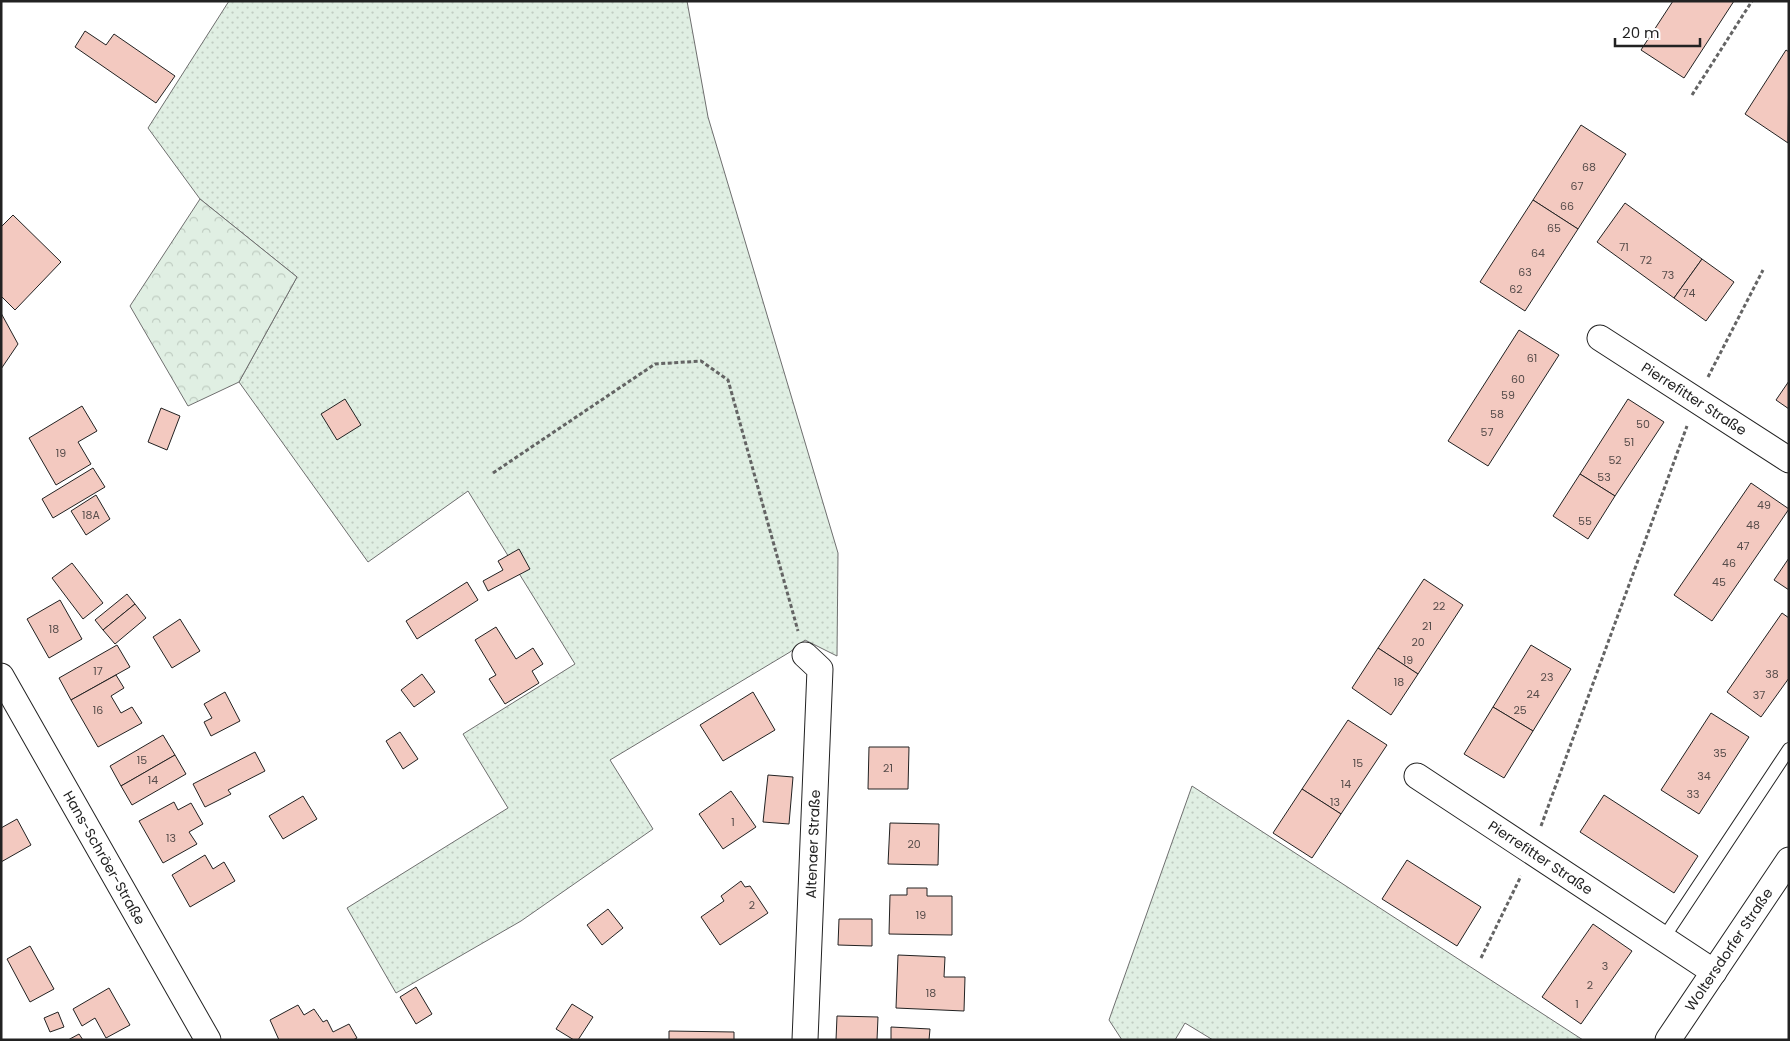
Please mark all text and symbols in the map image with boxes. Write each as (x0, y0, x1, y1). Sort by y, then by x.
scale bar (1615, 15, 1700, 47)
text: 20 m (1622, 22, 1660, 43)
house number: 68 (1582, 159, 1596, 175)
house number: 67 (1571, 178, 1584, 194)
house number: 66 (1560, 198, 1574, 214)
house number: 65 (1547, 220, 1561, 236)
house number: 71 (1619, 239, 1629, 255)
house number: 64 (1531, 245, 1545, 261)
house number: 72 (1640, 252, 1652, 268)
house number: 63 (1518, 264, 1532, 280)
house number: 73 (1662, 267, 1674, 283)
house number: 62 (1509, 281, 1523, 297)
house number: 74 (1683, 285, 1696, 301)
house number: 61 (1527, 350, 1537, 366)
street label: Pierrefitter Straße (1638, 357, 1751, 440)
house number: 60 (1511, 371, 1525, 387)
house number: 59 (1501, 387, 1515, 403)
house number: 58 (1490, 406, 1504, 422)
house number: 50 (1636, 416, 1650, 432)
house number: 57 (1481, 424, 1493, 440)
house number: 51 (1624, 434, 1634, 450)
house number: 19 (56, 445, 66, 461)
house number: 52 (1608, 452, 1622, 468)
house number: 53 (1597, 469, 1611, 485)
house number: 49 (1757, 497, 1771, 513)
house number: 18A (82, 507, 101, 523)
house number: 55 (1578, 513, 1592, 529)
house number: 48 (1746, 517, 1760, 533)
house number: 47 (1737, 538, 1749, 554)
house number: 46 (1722, 555, 1736, 571)
house number: 45 (1712, 574, 1726, 590)
house number: 22 (1433, 598, 1445, 614)
house number: 21 (1422, 618, 1432, 634)
house number: 18 (49, 621, 59, 637)
house number: 20 (1411, 634, 1425, 650)
house number: 19 (1403, 652, 1413, 668)
house number: 17 (93, 663, 103, 679)
house number: 38 (1765, 666, 1779, 682)
house number: 23 (1541, 669, 1553, 685)
house number: 18 (1394, 674, 1404, 690)
house number: 24 (1526, 686, 1540, 702)
house number: 37 (1753, 687, 1765, 703)
house number: 16 (93, 702, 103, 718)
house number: 25 (1513, 702, 1527, 718)
house number: 35 (1713, 745, 1727, 761)
house number: 15 (137, 752, 147, 768)
house number: 15 (1353, 755, 1363, 771)
house number: 21 (883, 760, 893, 776)
house number: 34 (1697, 768, 1711, 784)
house number: 14 (148, 772, 158, 788)
house number: 14 (1341, 776, 1351, 792)
house number: 33 (1687, 786, 1699, 802)
street label: Hans-Schröer-Straße (58, 787, 150, 929)
street label: Altenaer Straße (801, 789, 825, 899)
house number: 13 (1330, 794, 1340, 810)
house number: 1 (731, 814, 735, 830)
street label: Pierrefitter Straße (1484, 816, 1597, 900)
house number: 13 (166, 830, 176, 846)
house number: 20 (907, 836, 921, 852)
street label: Woltersdorfer Straße (1680, 884, 1778, 1015)
house number: 2 (749, 897, 755, 913)
house number: 19 (916, 907, 926, 923)
house number: 3 (1602, 958, 1608, 974)
house number: 2 (1587, 977, 1593, 993)
house number: 18 (926, 985, 936, 1001)
house number: 1 (1575, 996, 1579, 1012)

